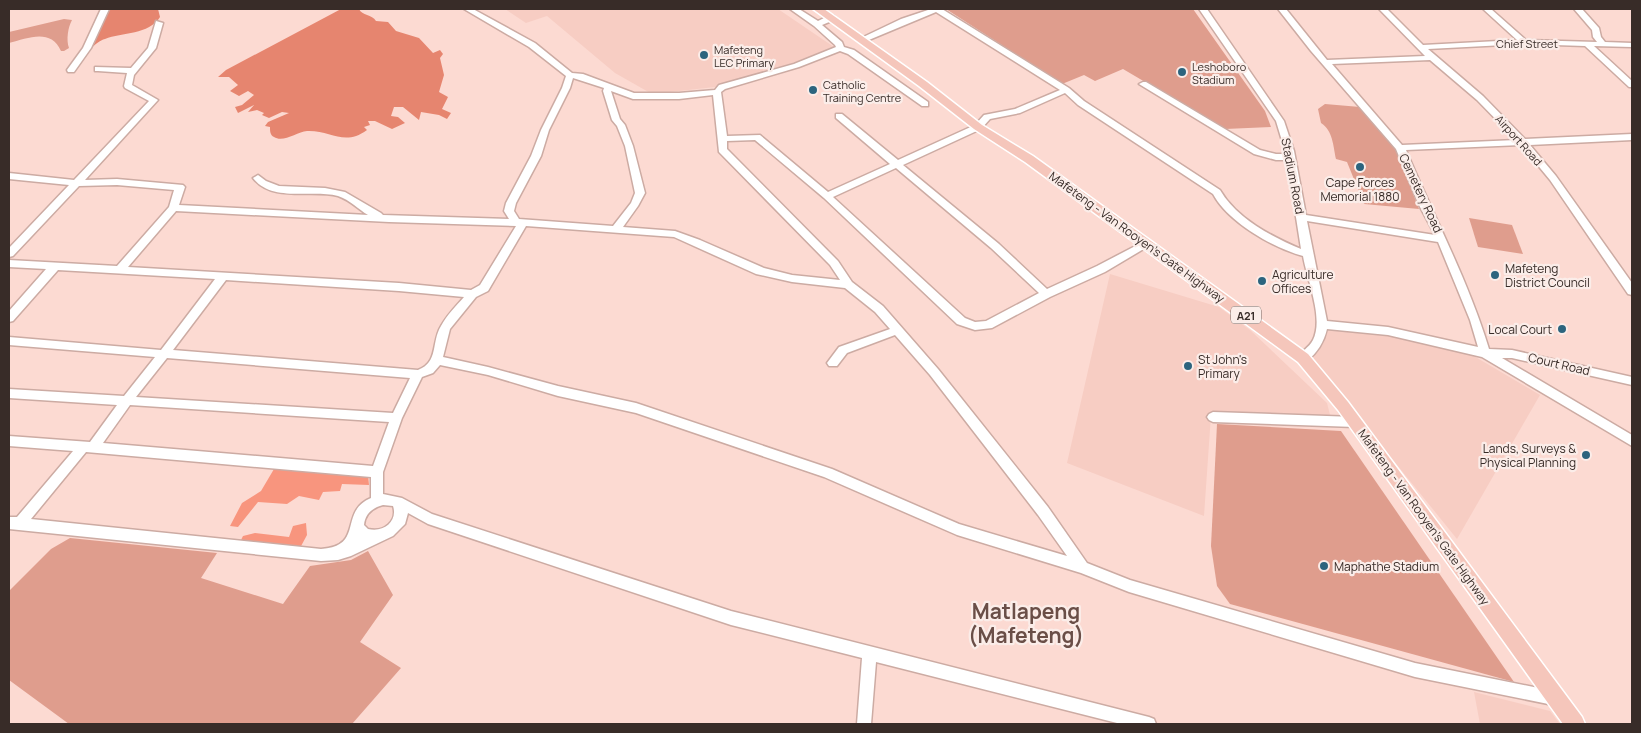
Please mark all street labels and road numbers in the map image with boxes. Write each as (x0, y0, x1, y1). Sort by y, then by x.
street label: Chief Street (1496, 36, 1558, 51)
street label: Airport Road (1492, 112, 1546, 168)
street label: Stadium Road (1277, 137, 1309, 215)
street label: Cemetery Road (1395, 151, 1447, 235)
street label: Mafeteng - Van Rooyen's Gate Highway (1046, 167, 1229, 307)
road number: A21 (1231, 306, 1261, 324)
street label: Court Road (1526, 349, 1592, 379)
street label: Mafeteng - Van Rooyen's Gate Highway (1354, 426, 1494, 609)

